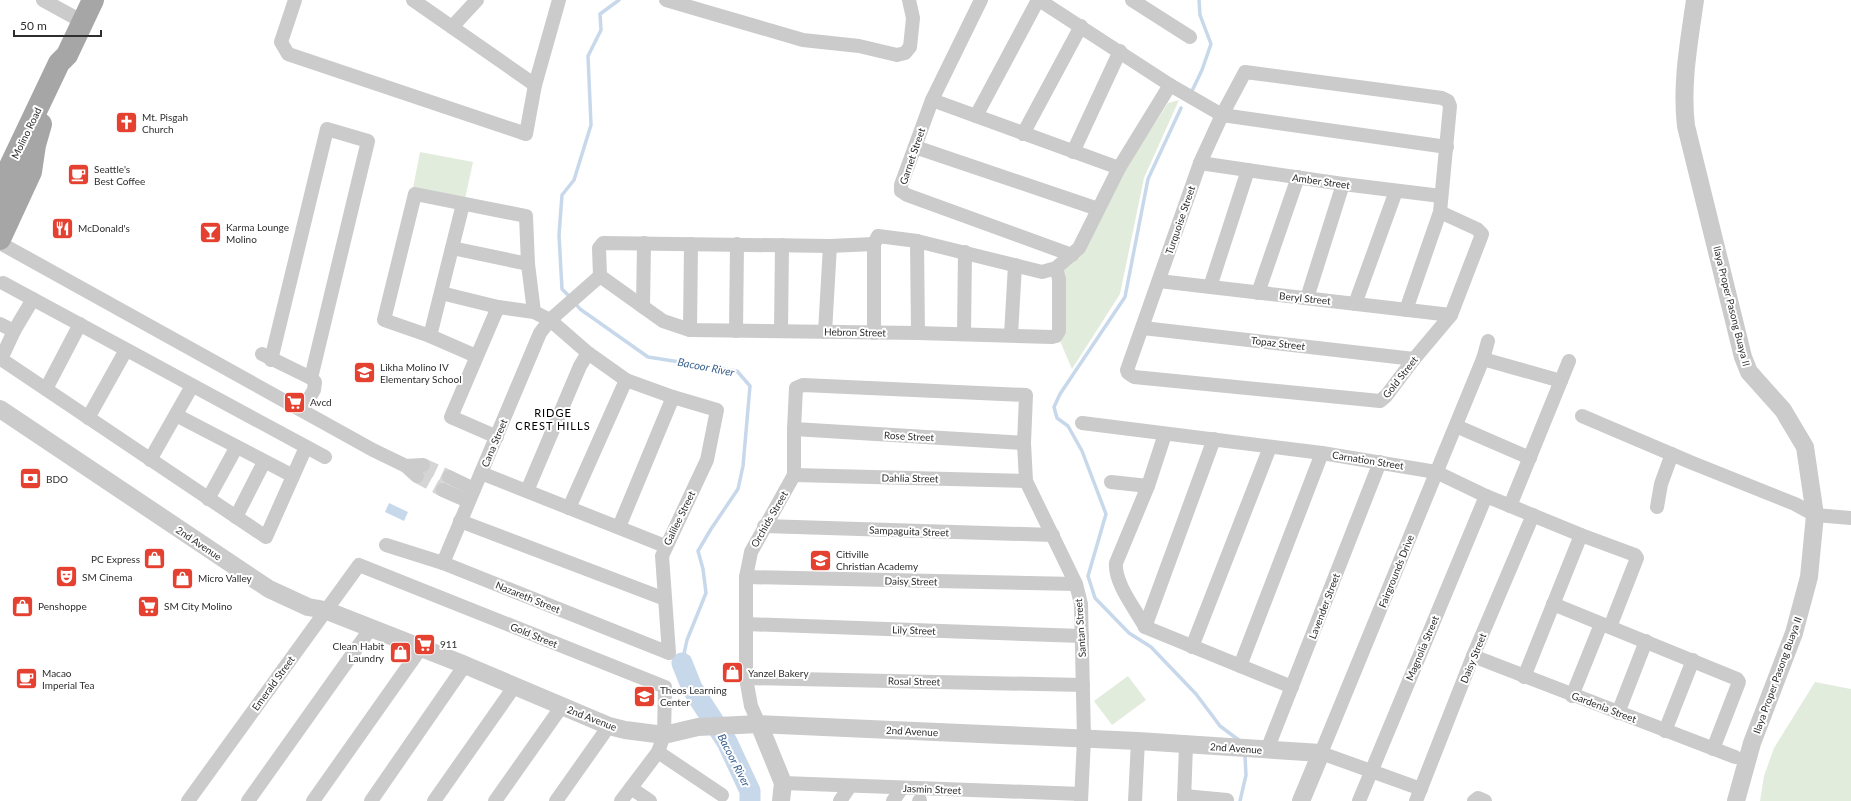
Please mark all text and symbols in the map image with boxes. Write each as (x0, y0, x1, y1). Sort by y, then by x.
scale bar (14, 12, 101, 38)
text: 50 m (20, 18, 47, 33)
street label: Molino Road (8, 105, 44, 161)
church icon: Mt. Pisgah Church (113, 110, 139, 136)
place label: Mt. Pisgah Church (142, 111, 188, 135)
street label: Garnet Street (897, 126, 927, 186)
cafe icon: Seattle's Best Coffee (66, 162, 92, 188)
place label: Seattle's Best Coffee (94, 163, 145, 187)
street label: Amber Street (1291, 171, 1351, 191)
street label: Turquoise Street (1163, 184, 1197, 256)
restaurant icon: McDonald's (49, 215, 75, 241)
bar icon: Karma Lounge Molino (198, 220, 224, 246)
place label: Karma Lounge Molino (226, 221, 289, 245)
place label: McDonald's (78, 222, 130, 234)
street label: Ilaya Proper Pasong Buaya II (1711, 245, 1753, 367)
street label: Beryl Street (1279, 289, 1332, 307)
street label: Hebron Street (824, 325, 886, 339)
street label: Topaz Street (1250, 334, 1306, 352)
street label: Gold Street (1380, 353, 1420, 400)
water label: Bacoor River (677, 355, 736, 378)
school or university icon: Likha Molino IV Elementary School (351, 360, 377, 386)
place label: Likha Molino IV Elementary School (380, 361, 462, 385)
supermarket icon: Avcd (281, 389, 307, 415)
place label: Avcd (310, 396, 332, 408)
district label: RIDGE CREST HILLS (515, 406, 591, 432)
street label: Cana Street (478, 417, 510, 469)
street label: Rose Street (884, 429, 935, 443)
street label: Carnation Street (1331, 448, 1405, 472)
bank icon: BDO (18, 466, 44, 492)
street label: Dahlia Street (882, 472, 939, 485)
place label: BDO (46, 473, 68, 485)
street label: Orchids Street (748, 488, 790, 549)
street label: Galilee Street (661, 489, 697, 547)
street label: 2nd Avenue (174, 523, 224, 563)
street label: Sampaguita Street (869, 524, 949, 538)
street label: Fairgrounds Drive (1376, 533, 1416, 609)
shop icon: PC Express (142, 546, 168, 572)
school or university icon: Citiville Christian Academy (807, 547, 833, 573)
place label: Citiville Christian Academy (836, 548, 919, 572)
place label: PC Express (91, 553, 140, 565)
theatre icon: SM Cinema (53, 564, 79, 590)
shop icon: Micro Valley (169, 565, 195, 591)
place label: SM Cinema (82, 571, 132, 583)
street label: Lavender Street (1306, 571, 1342, 640)
place label: Micro Valley (198, 572, 253, 584)
street label: Daisy Street (884, 575, 938, 587)
street label: Nazareth Street (494, 579, 562, 616)
shop icon: Penshoppe (9, 593, 35, 619)
supermarket icon: SM City Molino (135, 593, 161, 619)
street label: Santan Street (1072, 598, 1088, 658)
place label: Penshoppe (38, 600, 87, 612)
place label: SM City Molino (164, 600, 233, 612)
street label: Magnolia Street (1403, 613, 1441, 682)
street label: Ilaya Proper Pasong Buaya II (1750, 615, 1804, 735)
street label: Gold Street (509, 620, 560, 650)
street label: Lily Street (892, 623, 936, 637)
supermarket icon: 911 (411, 631, 437, 657)
street label: Daisy Street (1458, 631, 1489, 685)
place label: 911 (440, 638, 458, 650)
shop icon: Clean Habit Laundry (387, 639, 413, 665)
place label: Clean Habit Laundry (333, 640, 385, 664)
street label: Emerald Street (249, 653, 297, 713)
shop icon: Yanzel Bakery (720, 660, 746, 686)
cafe icon: Macao Imperial Tea (14, 666, 40, 692)
place label: Macao Imperial Tea (42, 667, 94, 691)
place label: Yanzel Bakery (748, 667, 809, 679)
street label: Rosal Street (888, 675, 941, 687)
school or university icon: Theos Learning Center (631, 683, 657, 709)
place label: Theos Learning Center (660, 684, 727, 708)
street label: Gardenia Street (1570, 689, 1638, 725)
street label: 2nd Avenue (565, 703, 619, 733)
street label: 2nd Avenue (886, 724, 938, 738)
water label: Bacoor River (716, 731, 753, 789)
street label: 2nd Avenue (1209, 740, 1263, 756)
street label: Jasmin Street (903, 782, 962, 796)

